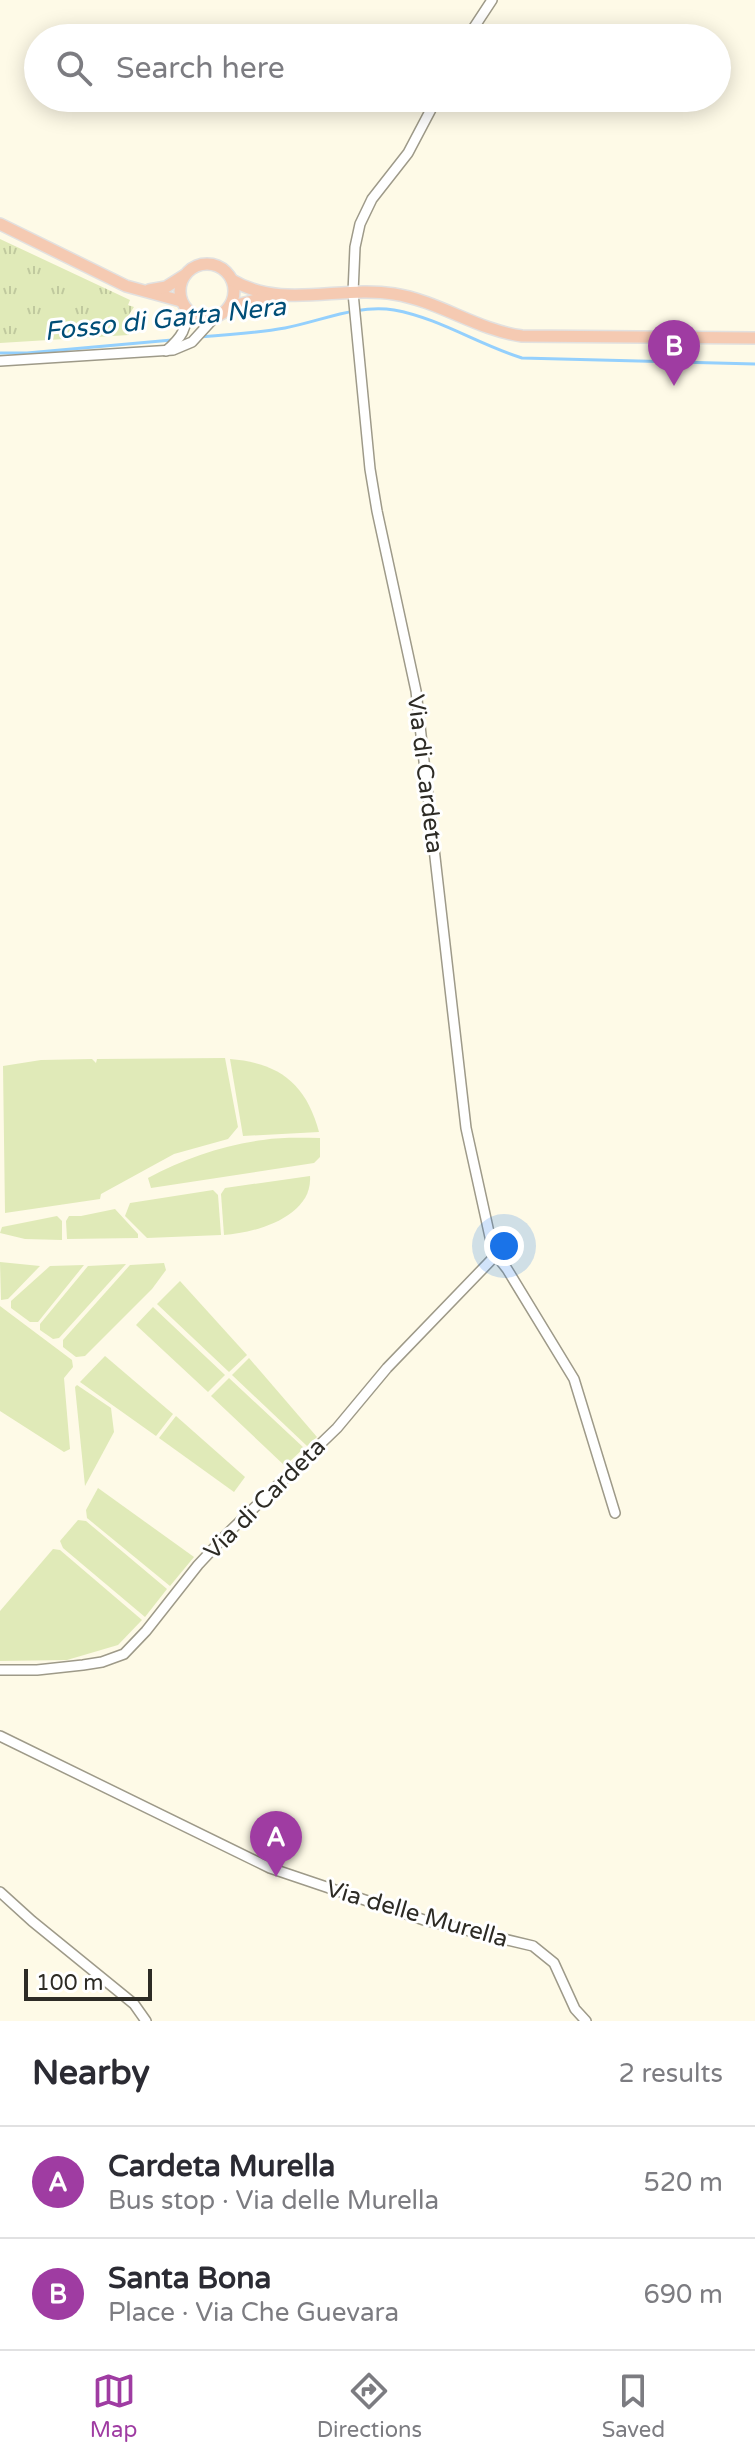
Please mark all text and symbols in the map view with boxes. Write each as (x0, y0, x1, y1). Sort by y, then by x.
search box (24, 24, 731, 112)
icon: search (52, 46, 96, 90)
text: Search here (116, 50, 285, 87)
water label: Fosso di Gatta Nera (43, 291, 289, 347)
pin: B (648, 320, 700, 386)
street label: Via di Cardeta (401, 693, 449, 855)
your location (484, 1226, 524, 1266)
street label: Via di Cardeta (198, 1432, 332, 1566)
pin: A (250, 1811, 302, 1877)
street label: Via delle Murella (323, 1874, 511, 1954)
scale bar (24, 1965, 152, 2001)
text: 100 m (36, 1970, 103, 1996)
text: Nearby (32, 2053, 150, 2094)
text: 2 results (618, 2058, 723, 2089)
text: Cardeta Murella (108, 2148, 335, 2185)
text: A (48, 2167, 68, 2198)
text: 520 m (643, 2167, 723, 2198)
text: Bus stop · Via delle Murella (108, 2185, 439, 2216)
text: Santa Bona (108, 2260, 271, 2297)
text: B (49, 2279, 67, 2310)
text: 690 m (643, 2279, 723, 2310)
text: Place · Via Che Guevara (108, 2297, 399, 2328)
tab: Map (90, 2369, 137, 2443)
tab: Directions (317, 2369, 422, 2443)
tab: Saved (602, 2369, 665, 2443)

